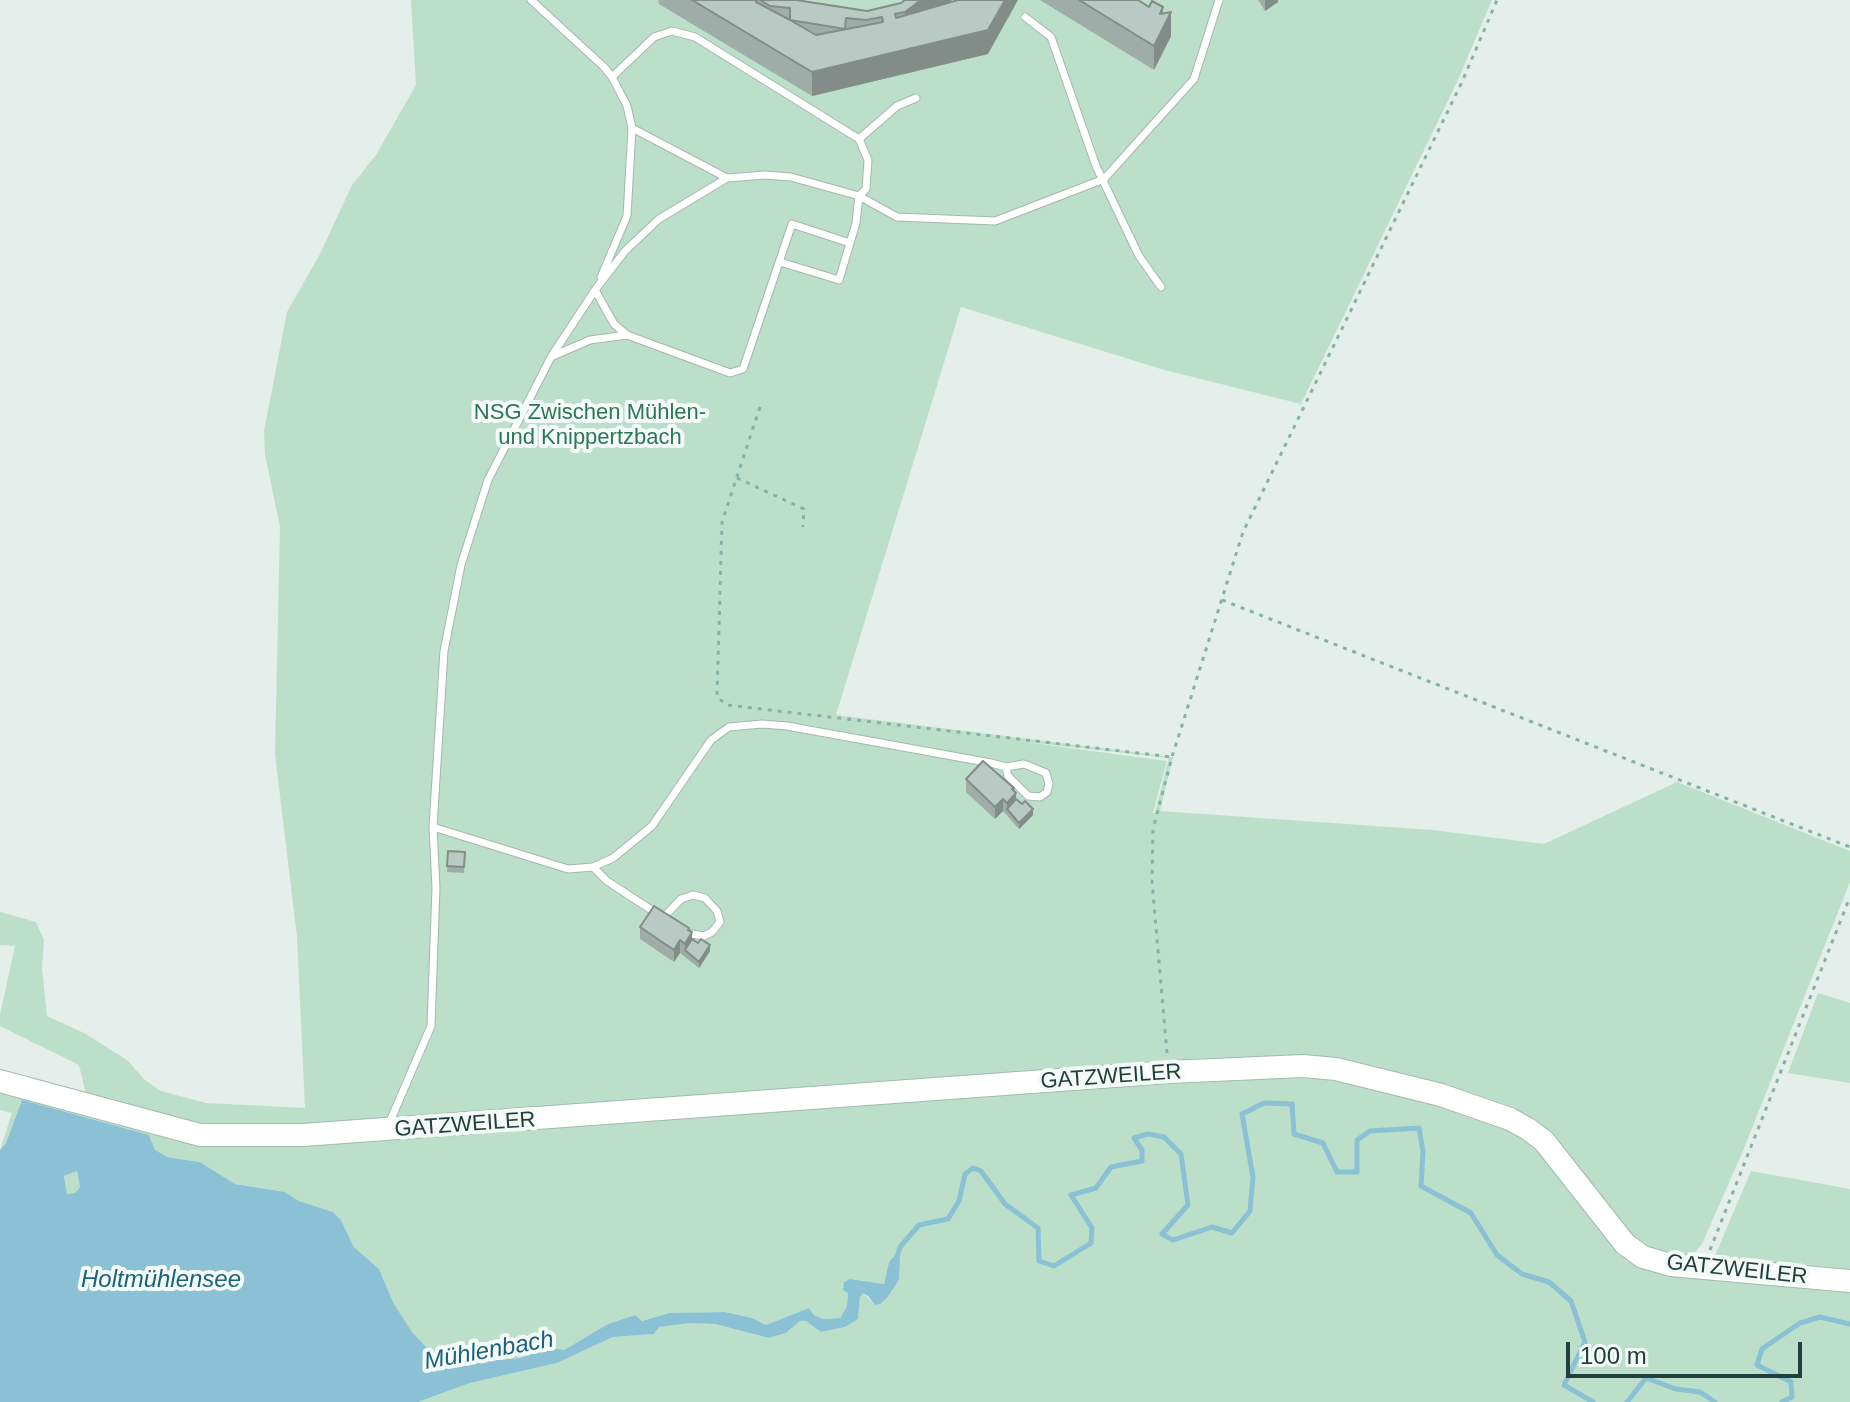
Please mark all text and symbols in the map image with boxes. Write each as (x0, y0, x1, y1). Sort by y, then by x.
park label: NSG Zwischen Mühlen- und Knippertzbach (474, 400, 706, 452)
street label: GATZWEILER (1040, 1059, 1182, 1095)
street label: GATZWEILER (394, 1107, 536, 1143)
street label: GATZWEILER (1665, 1249, 1809, 1291)
water label: Holtmühlensee (81, 1266, 241, 1294)
water label: Mühlenbach (422, 1325, 556, 1377)
scale bar (1570, 1326, 1806, 1376)
text: 100 m (1580, 1342, 1647, 1369)

